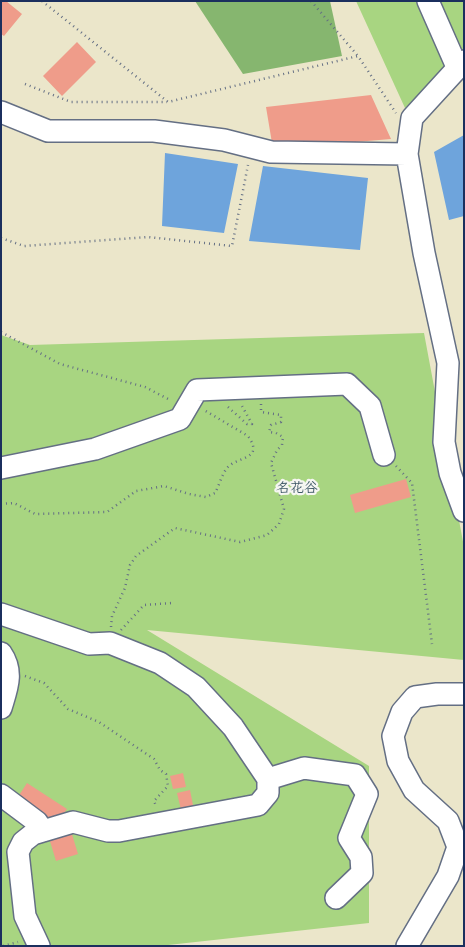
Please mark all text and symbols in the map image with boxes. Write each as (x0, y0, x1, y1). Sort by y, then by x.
park label: 名花谷 (276, 482, 318, 498)

